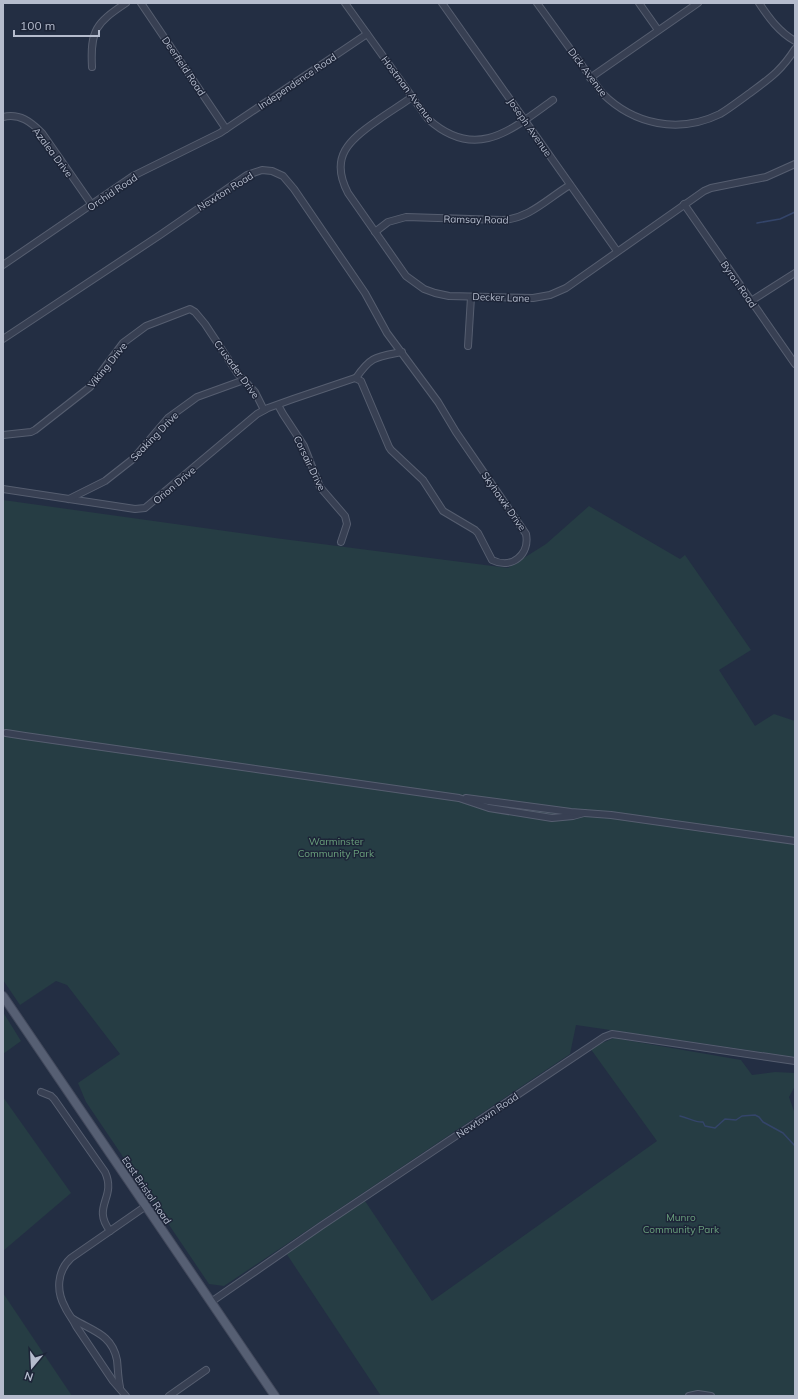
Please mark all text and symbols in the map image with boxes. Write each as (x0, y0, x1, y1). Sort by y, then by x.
scale bar (14, 12, 99, 38)
text: 100 m (20, 18, 55, 33)
street label: Deerfield Road (159, 34, 208, 98)
street label: Dick Avenue (565, 45, 610, 99)
street label: Independence Road (256, 50, 339, 112)
street label: Hostman Avenue (378, 53, 437, 125)
street label: Joseph Avenue (505, 95, 555, 159)
street label: Azalea Drive (30, 125, 76, 180)
street label: Newton Road (195, 169, 256, 214)
street label: Orchid Road (85, 171, 140, 214)
street label: Ramsay Road (443, 212, 509, 227)
street label: Byron Road (718, 258, 760, 310)
street label: Decker Lane (472, 290, 530, 305)
street label: Crusader Drive (211, 338, 262, 401)
street label: Viking Drive (85, 340, 130, 391)
street label: Seaking Drive (128, 409, 181, 464)
street label: Corsair Drive (291, 434, 328, 493)
street label: Orion Drive (150, 464, 198, 507)
street label: Skyhawk Drive (478, 469, 529, 533)
park label: Warminster Community Park (298, 835, 375, 860)
street label: Newtown Road (454, 1090, 521, 1141)
street label: East Bristol Road (119, 1154, 174, 1227)
park label: Munro Community Park (643, 1211, 720, 1236)
north arrow (12, 1347, 52, 1387)
text: N (23, 1369, 35, 1384)

